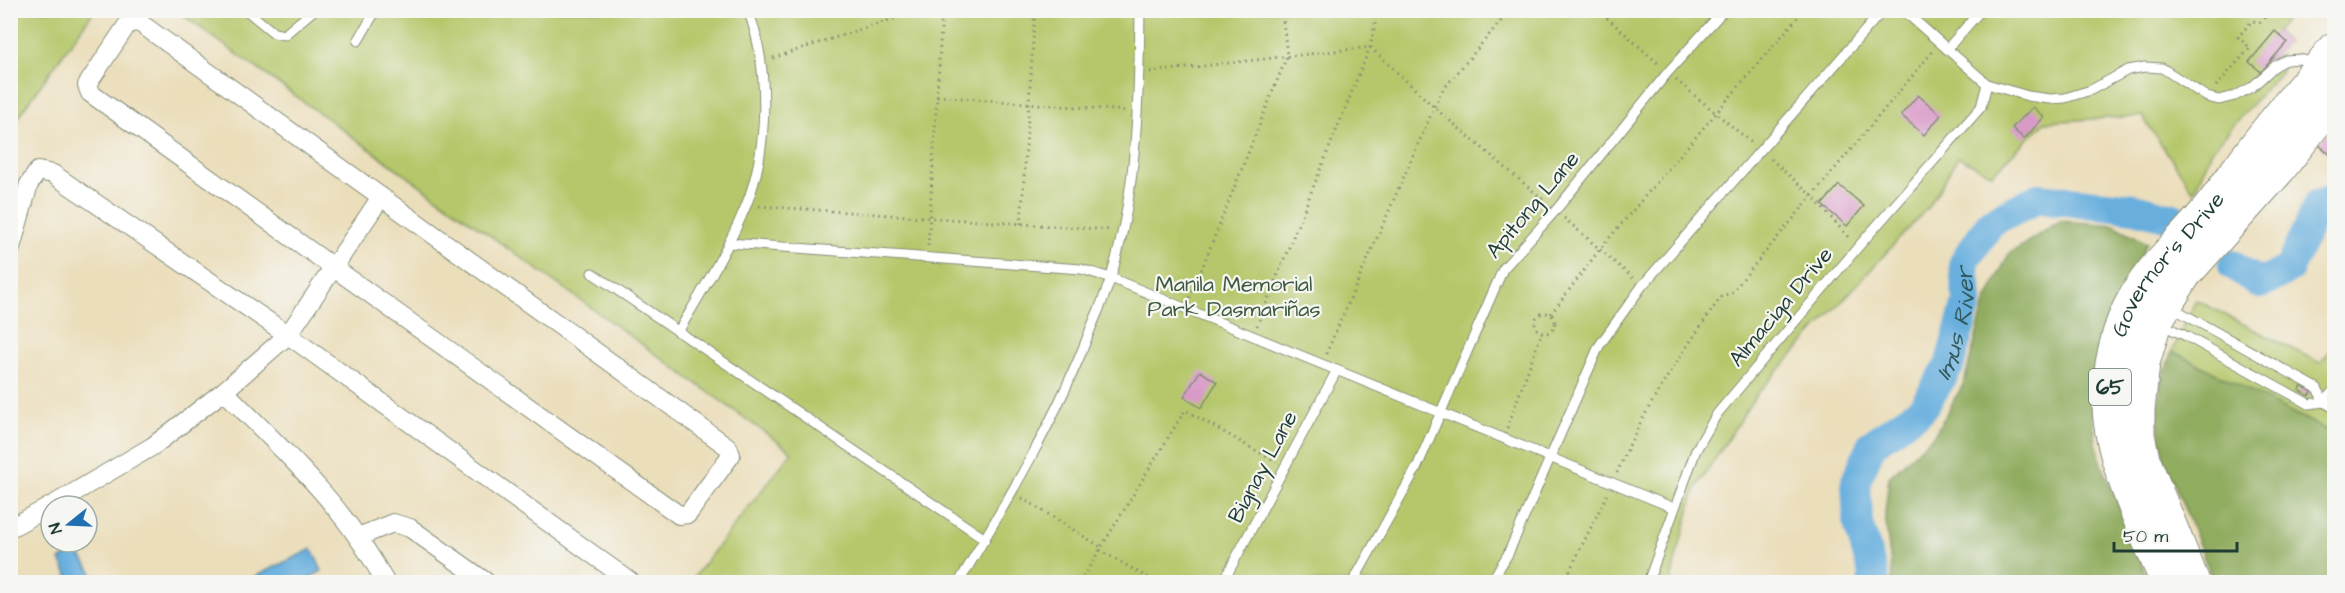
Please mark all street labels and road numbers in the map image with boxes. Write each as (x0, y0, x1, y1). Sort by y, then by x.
street label: Apitong Lane (1479, 145, 1588, 266)
street label: Governor's Drive (2104, 185, 2232, 341)
street label: Almaciga Drive (1722, 240, 1841, 374)
road number: 65 (2089, 369, 2131, 405)
street label: Bignay Lane (1221, 405, 1306, 529)

